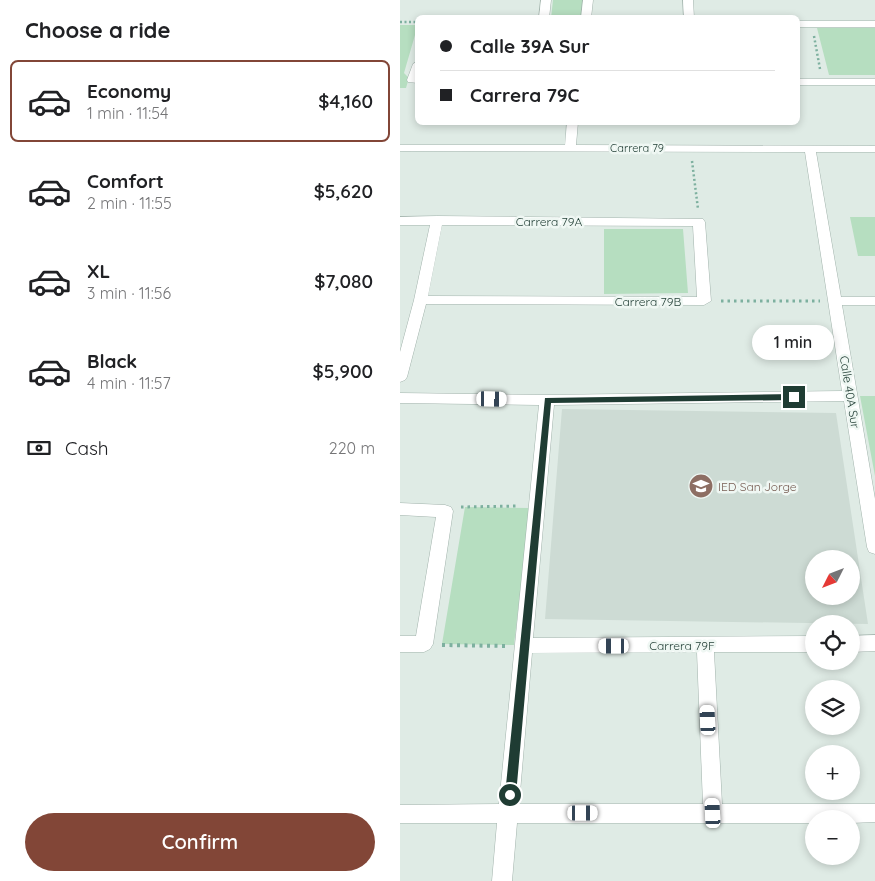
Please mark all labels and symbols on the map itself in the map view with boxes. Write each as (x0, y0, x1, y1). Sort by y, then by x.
street label: Carrera 79 (610, 141, 664, 155)
street label: Carrera 79A (516, 214, 582, 229)
street label: Carrera 79B (615, 294, 681, 309)
callout: 1 min (753, 324, 835, 360)
street label: Calle 40A Sur (837, 355, 863, 430)
route end (783, 386, 805, 408)
car (476, 391, 507, 407)
school or university icon: IED San Jorge (688, 473, 714, 499)
place label: IED San Jorge (718, 479, 797, 494)
north arrow (805, 550, 860, 605)
street label: Carrera 79F (649, 638, 715, 653)
car (599, 639, 629, 654)
car (699, 705, 716, 735)
route start (499, 784, 521, 806)
car (704, 798, 721, 828)
car (568, 806, 598, 821)

